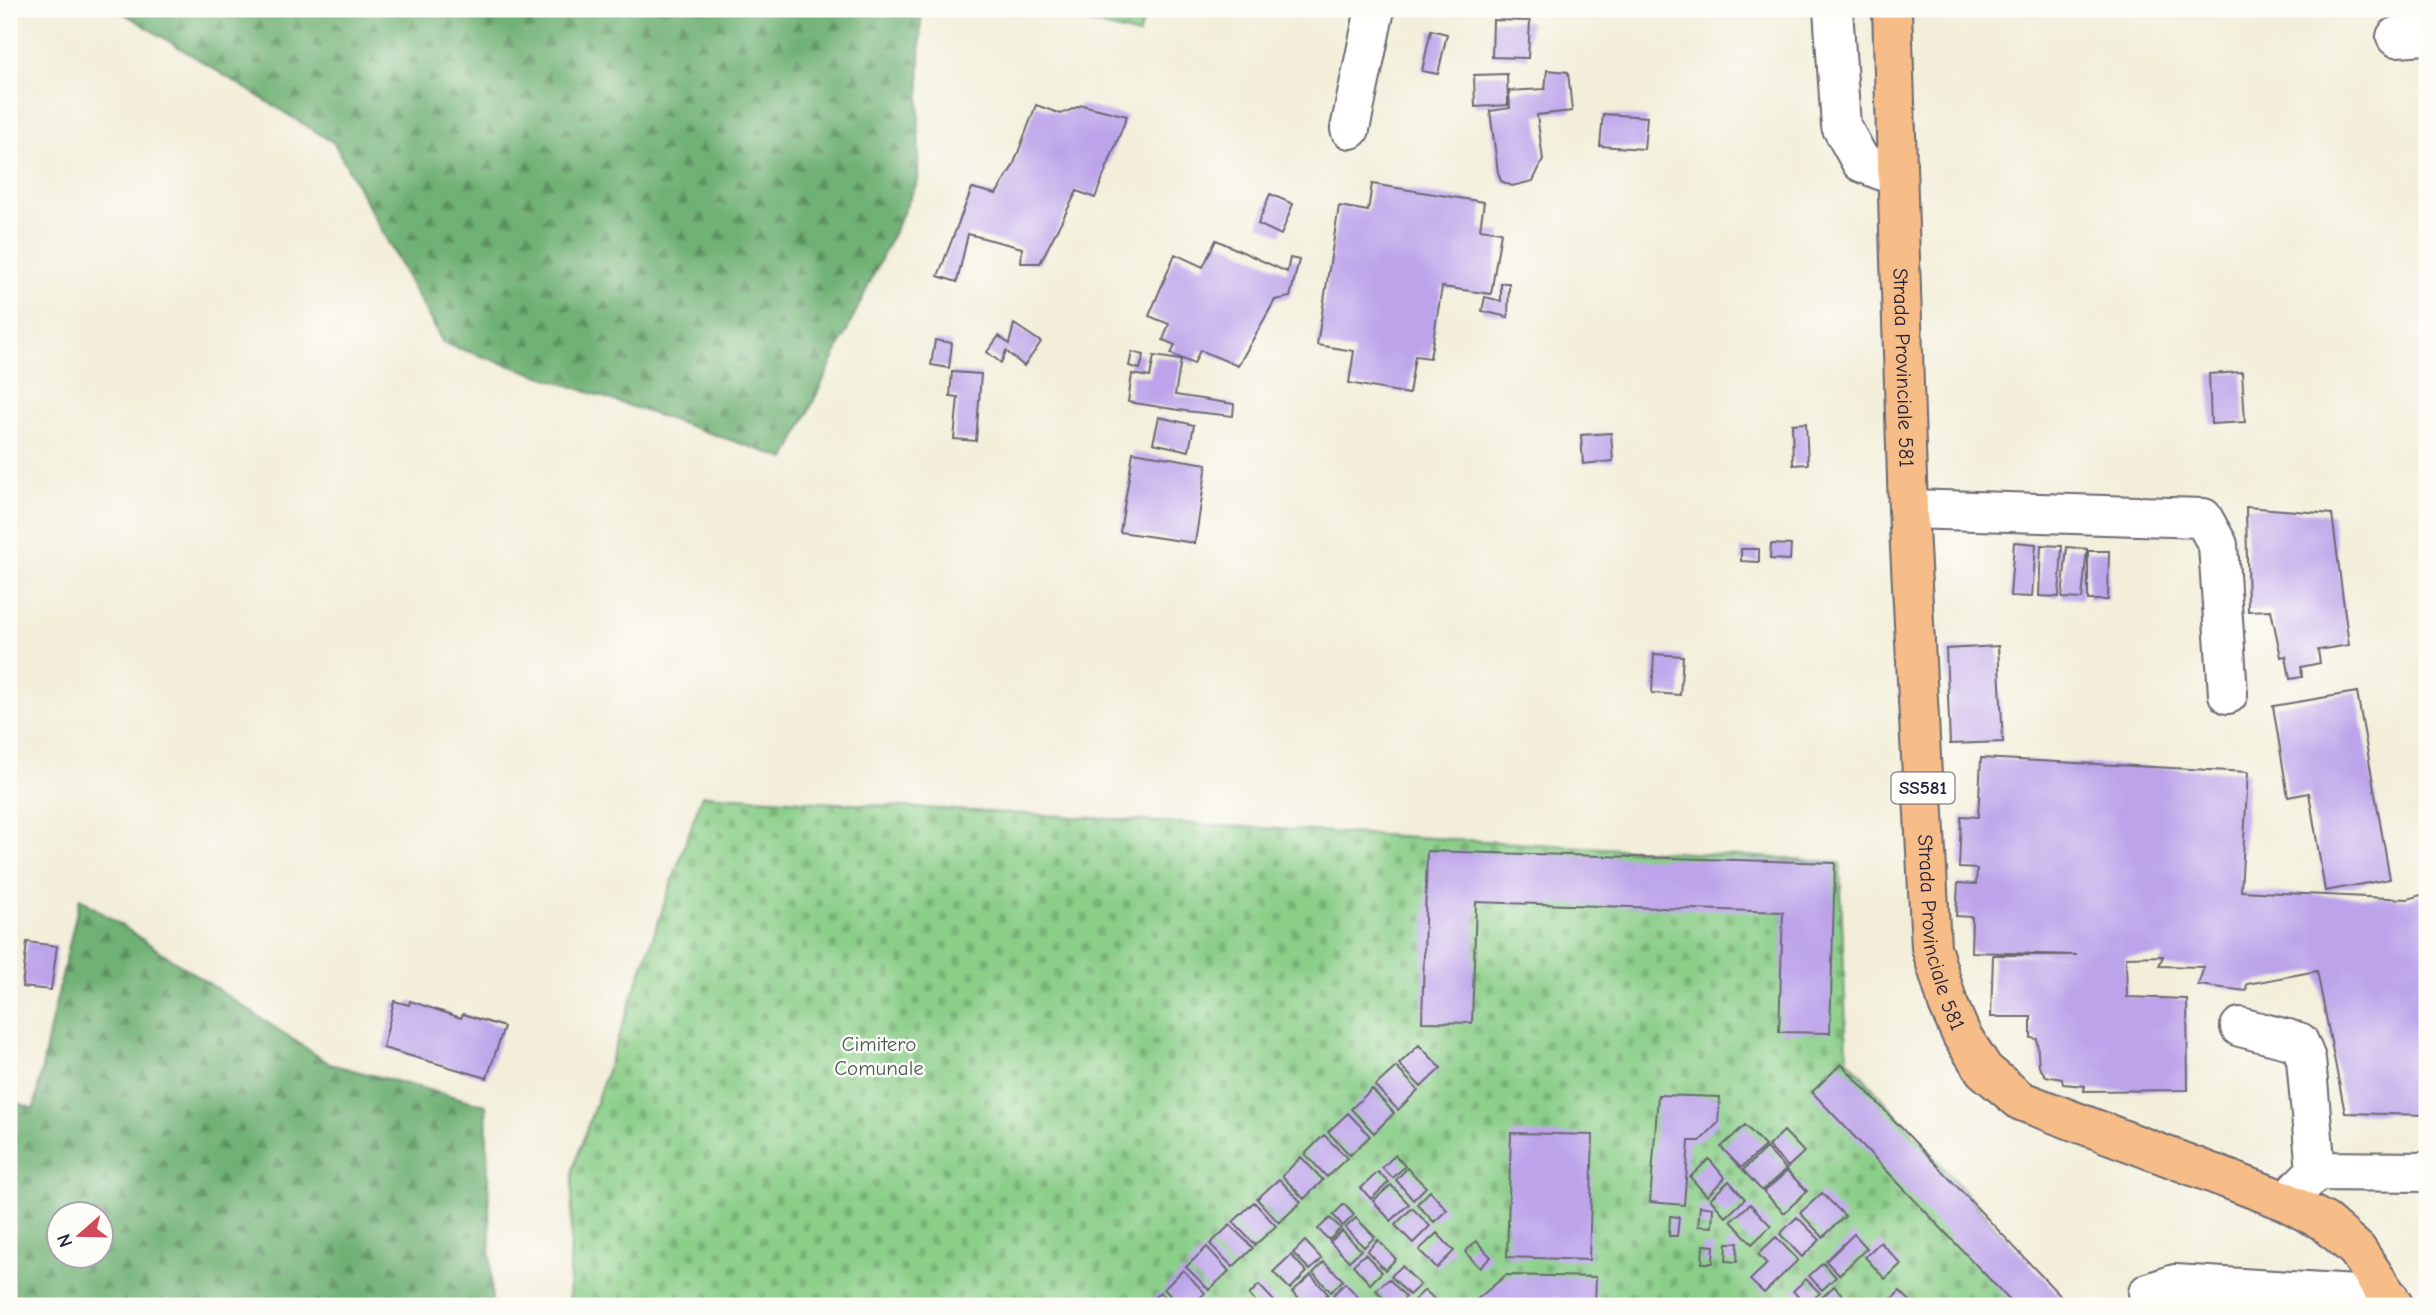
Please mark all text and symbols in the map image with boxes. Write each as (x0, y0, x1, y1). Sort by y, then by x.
street label: Strada Provinciale 581 (1888, 268, 1919, 468)
road number: SS581 (1892, 772, 1954, 804)
street label: Strada Provinciale 581 (1913, 834, 1970, 1034)
park label: Cimitero Comunale (834, 1032, 924, 1080)
north arrow (46, 1200, 116, 1270)
text: N (53, 1231, 77, 1250)

